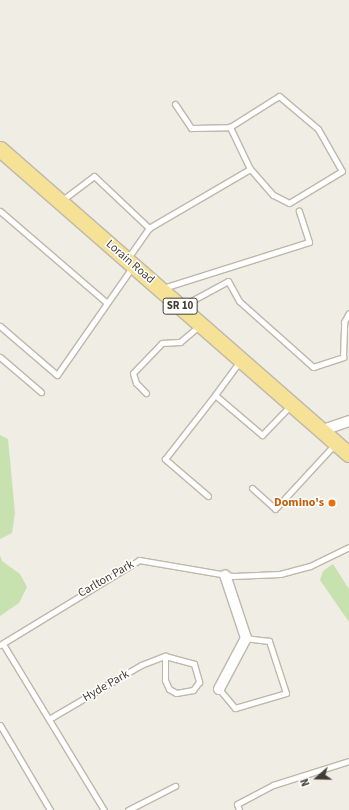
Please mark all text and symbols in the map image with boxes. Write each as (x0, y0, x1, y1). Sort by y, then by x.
street label: Lorain Road (103, 237, 157, 287)
road number: SR 10 (162, 297, 198, 315)
place label: Domino's (274, 496, 324, 510)
marker: Domino's (327, 498, 337, 508)
street label: Carlton Park (76, 557, 136, 601)
street label: Hyde Park (80, 667, 132, 705)
north arrow (297, 758, 337, 798)
text: N (297, 776, 314, 788)

